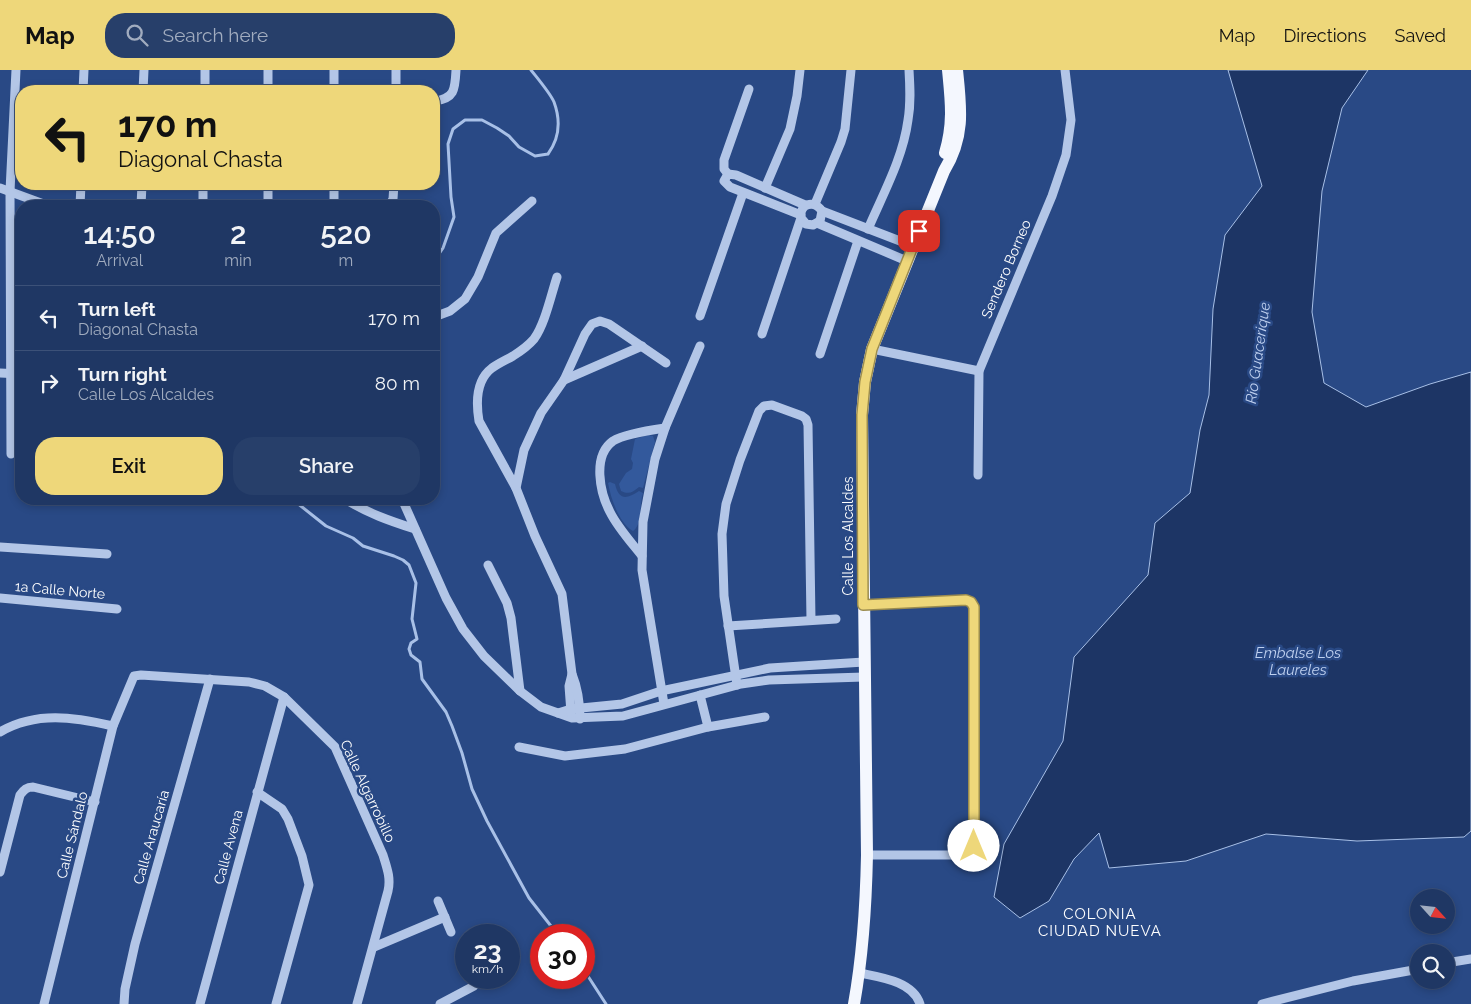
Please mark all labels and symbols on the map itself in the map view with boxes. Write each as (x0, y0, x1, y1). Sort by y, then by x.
pin (898, 210, 940, 252)
street label: Sendero Borneo (978, 217, 1034, 321)
water label: Río Guacerique (1242, 301, 1274, 405)
street label: Calle Los Alcaldes (840, 476, 856, 595)
street label: 1a Calle Norte (14, 578, 106, 602)
water label: Embalse Los Laureles (1255, 644, 1341, 679)
street label: Calle Algarrobillo (337, 737, 399, 845)
street label: Calle Araucaría (130, 788, 172, 886)
street label: Calle Sándalo (53, 790, 91, 880)
street label: Calle Avena (210, 808, 246, 886)
position arrow (947, 819, 999, 871)
north arrow (1410, 889, 1455, 934)
district label: COLONIA CIUDAD NUEVA (1038, 905, 1162, 940)
speed limit sign: 30 (530, 924, 595, 989)

